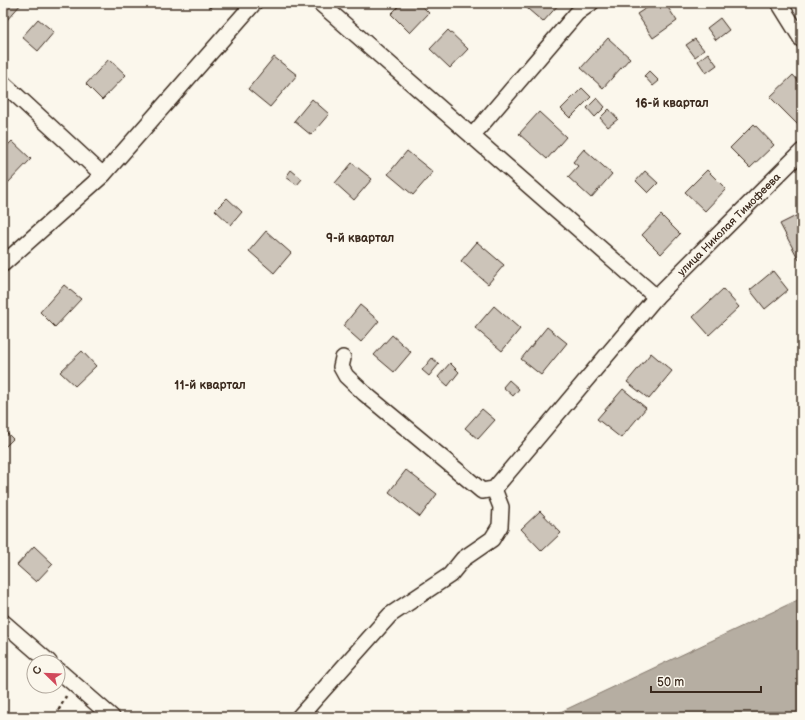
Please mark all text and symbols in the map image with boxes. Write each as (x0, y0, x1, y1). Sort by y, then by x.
district label: 16-й квартал (635, 96, 709, 111)
street label: улица Николая Тимофеева (675, 170, 784, 279)
district label: 9-й квартал (326, 231, 394, 246)
district label: 11-й квартал (174, 378, 246, 393)
north arrow (26, 654, 66, 694)
text: С (30, 664, 45, 676)
scale bar (651, 668, 761, 694)
text: 50 m (657, 675, 684, 690)

